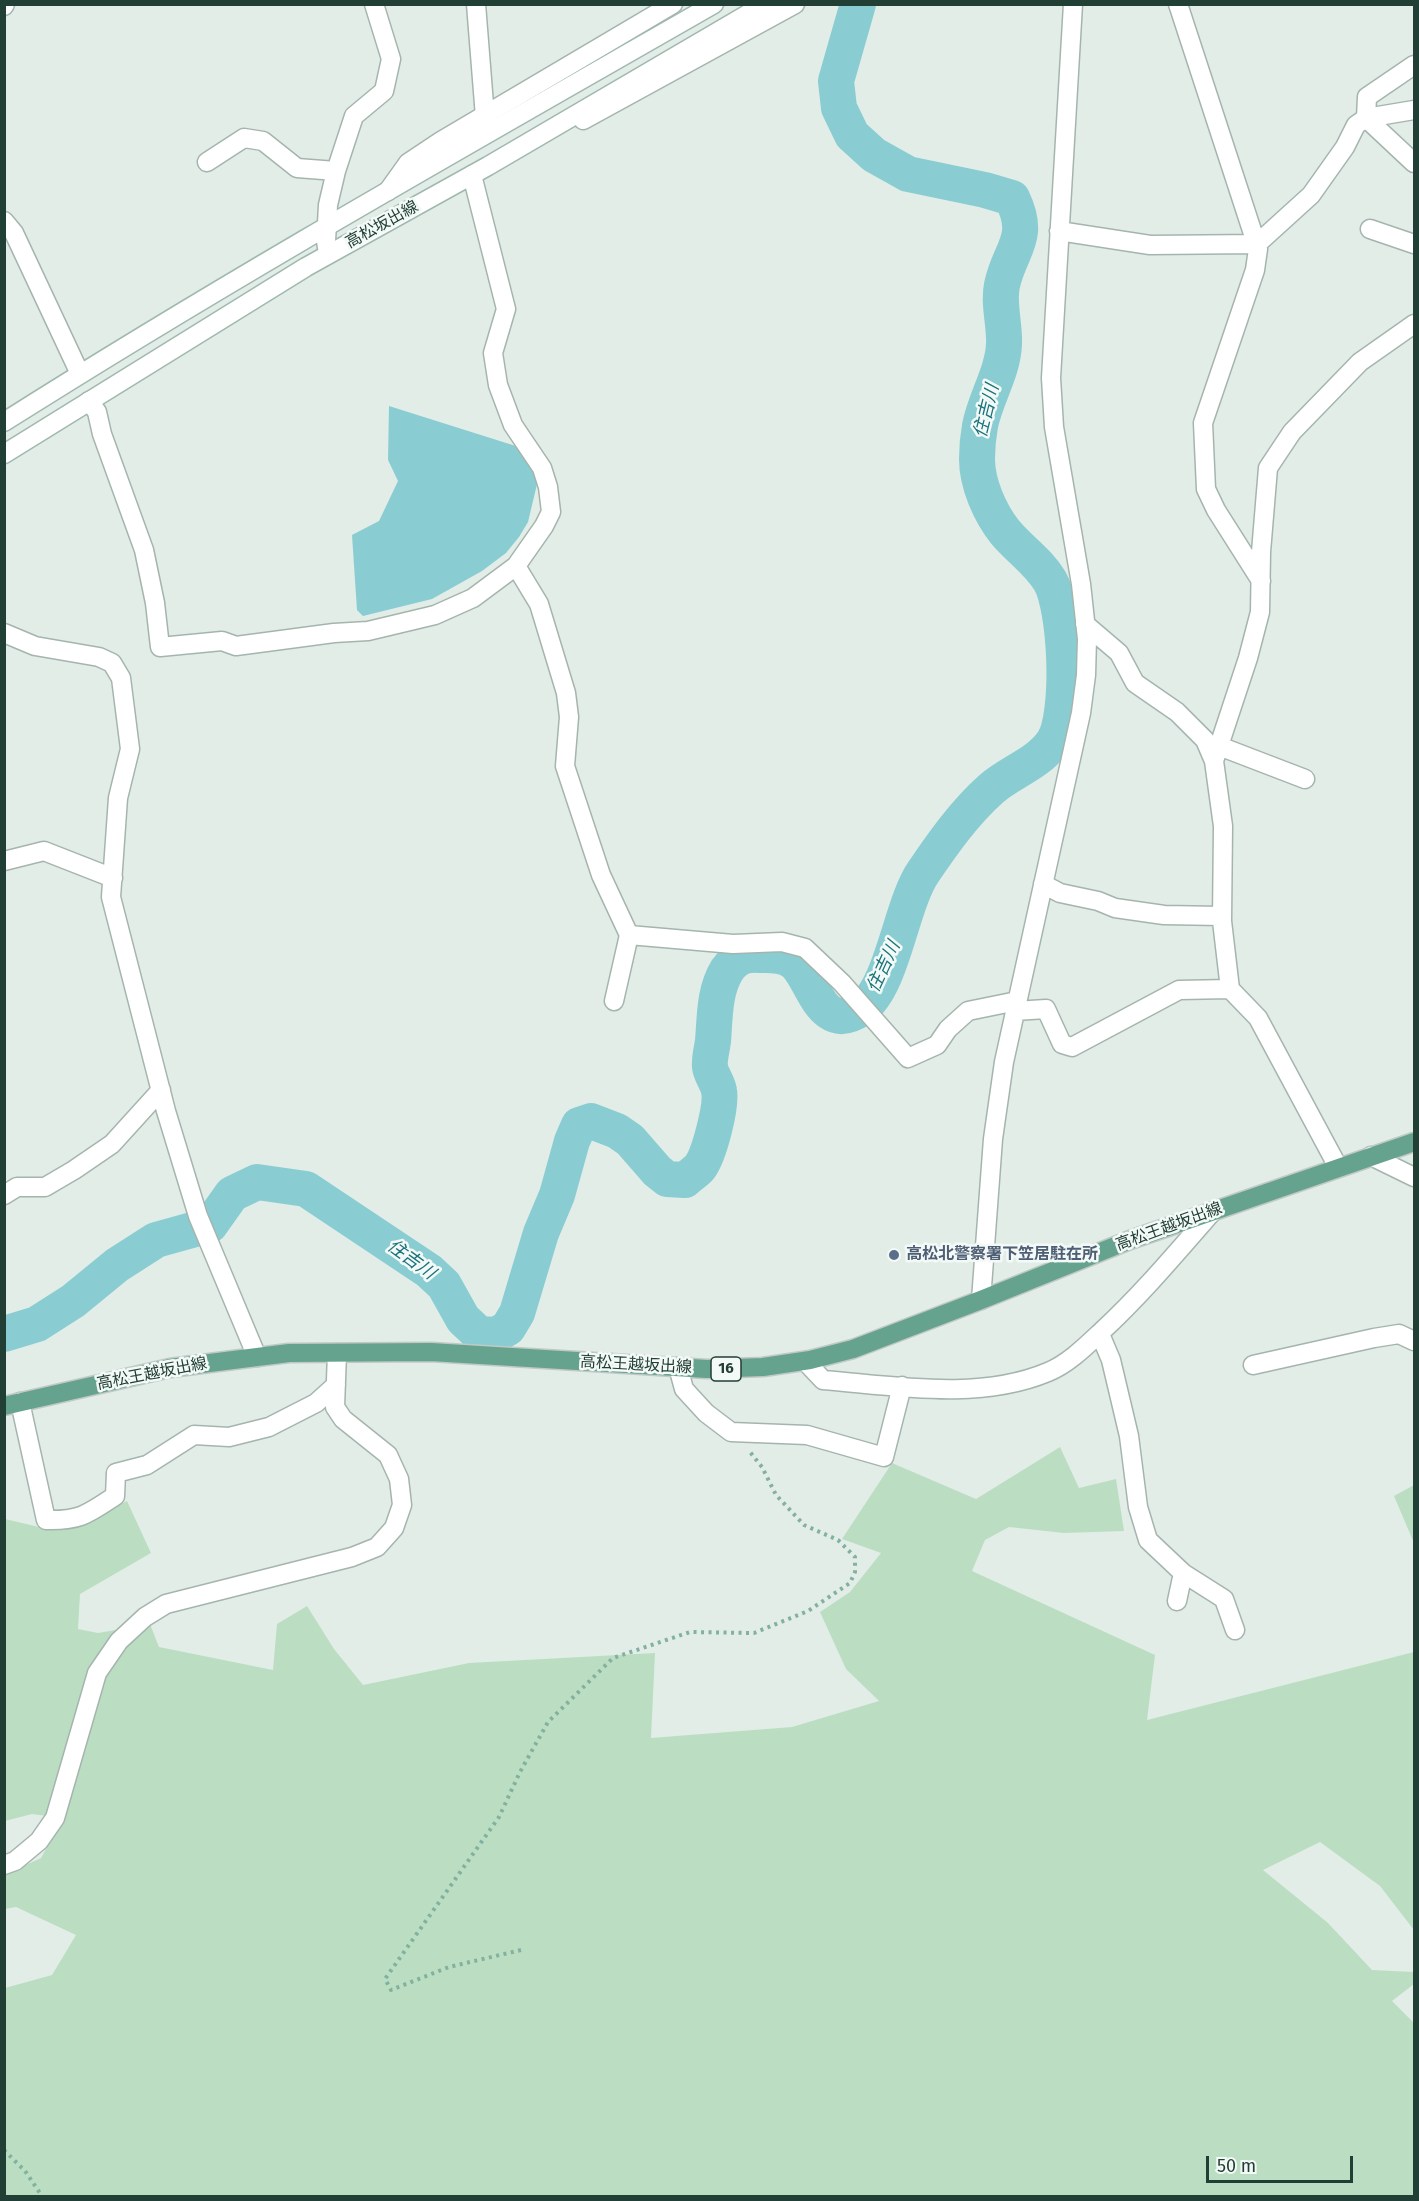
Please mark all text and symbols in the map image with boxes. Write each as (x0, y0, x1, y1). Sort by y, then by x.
street label: 高松坂出線 (342, 197, 422, 253)
water label: 住吉川 (970, 382, 1004, 440)
water label: 住吉川 (863, 938, 905, 996)
street label: 高松王越坂出線 (1113, 1199, 1225, 1255)
water label: 住吉川 (383, 1235, 439, 1285)
place label: 高松北警察署下笠居駐在所 (906, 1245, 1098, 1265)
marker: 高松北警察署下笠居駐在所 (887, 1248, 901, 1262)
street label: 高松王越坂出線 (580, 1352, 692, 1378)
street label: 高松王越坂出線 (95, 1354, 209, 1394)
road number: 16 (711, 1357, 741, 1381)
scale bar (1209, 2144, 1356, 2182)
text: 50 m (1217, 2155, 1256, 2177)

